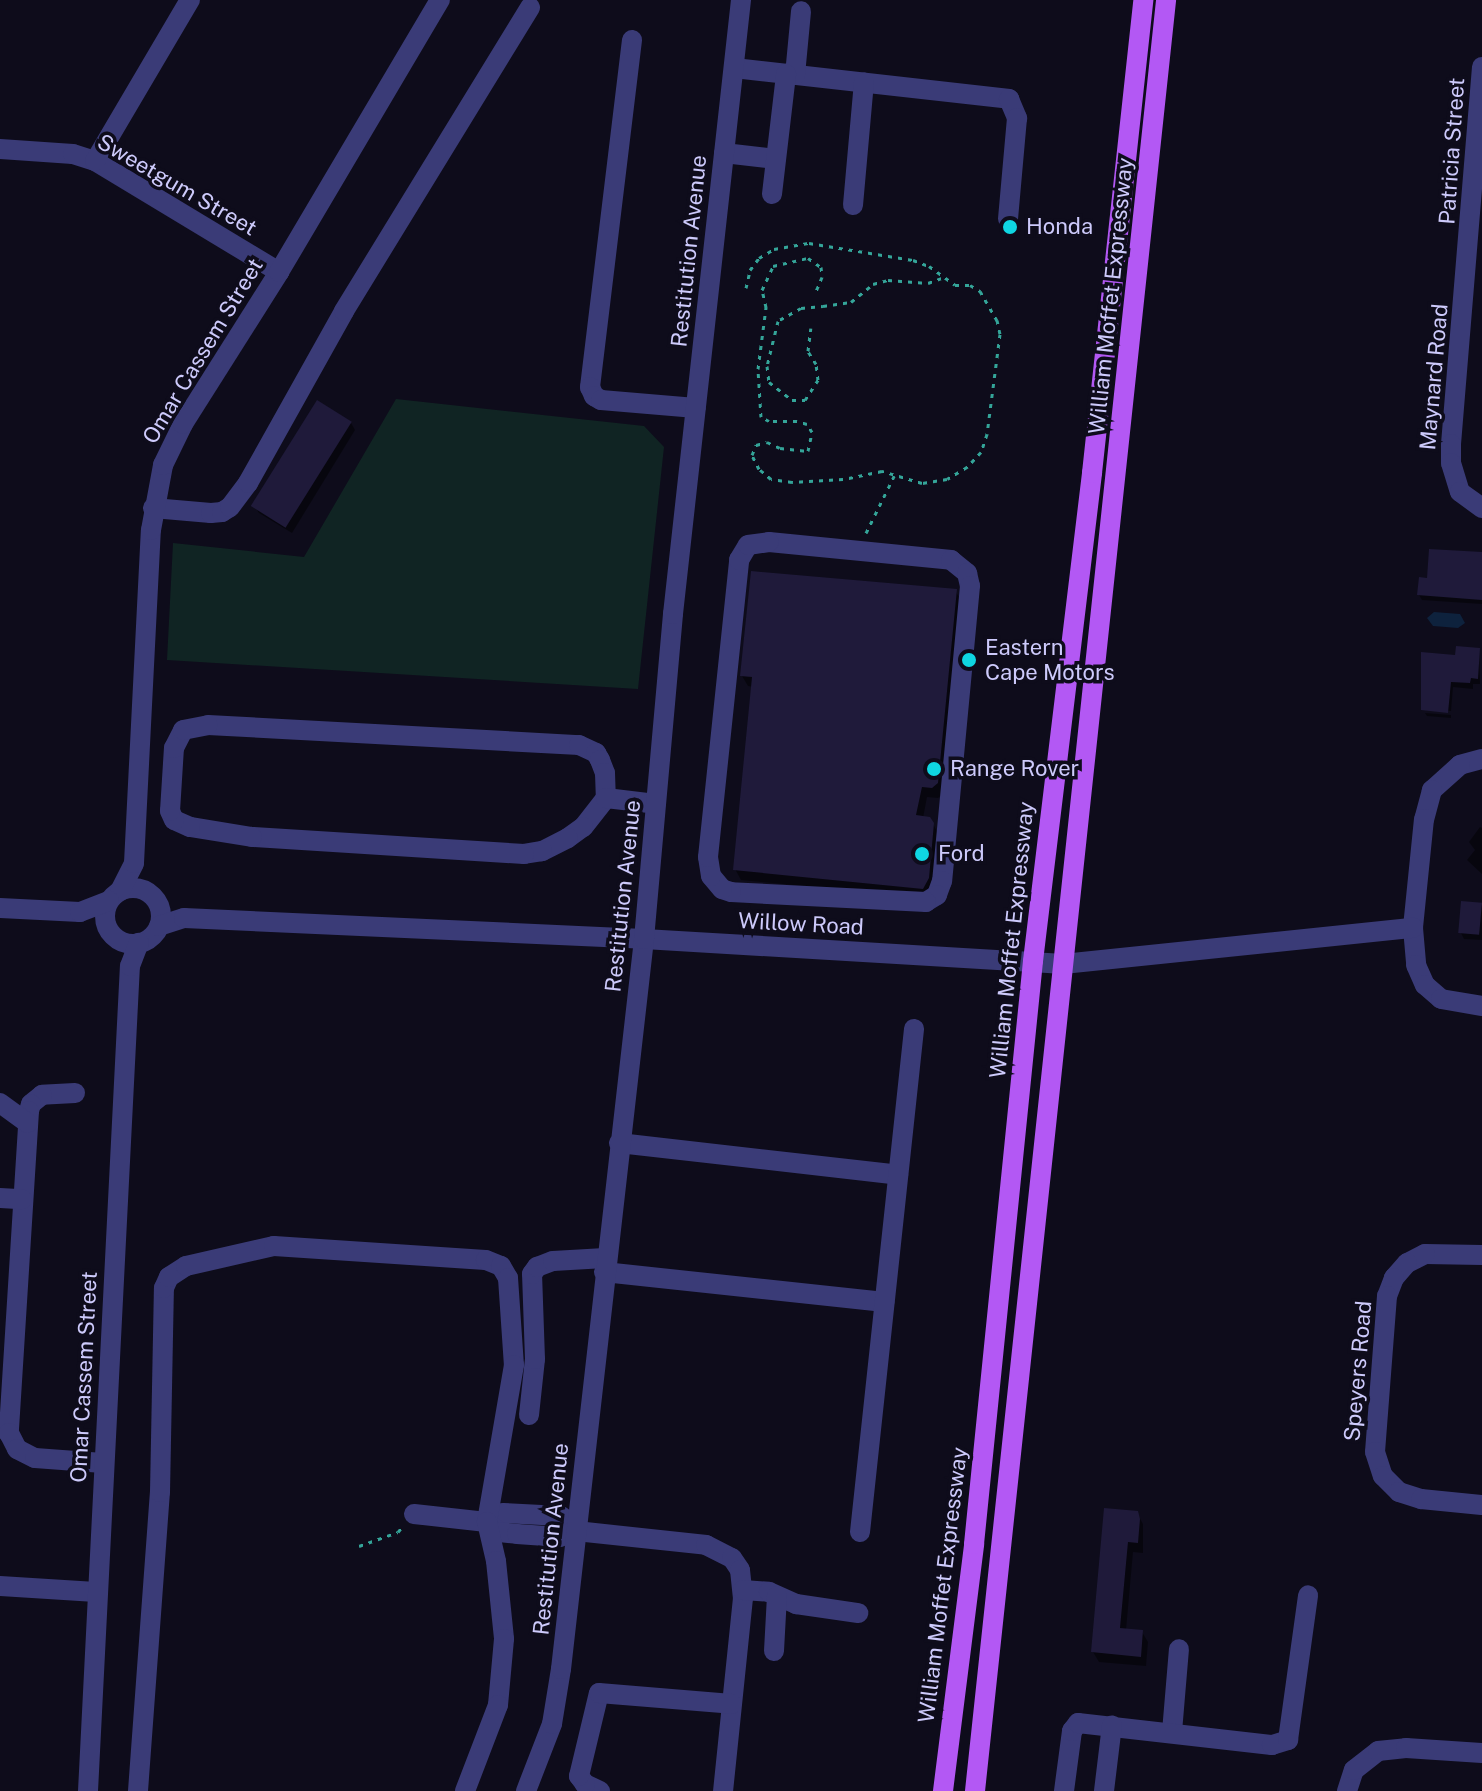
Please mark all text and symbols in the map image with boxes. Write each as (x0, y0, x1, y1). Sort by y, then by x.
street label: Patricia Street (1434, 77, 1470, 225)
street label: Sweetgum Street (92, 129, 262, 241)
street label: Restitution Avenue (666, 154, 712, 348)
street label: William Moffet Expressway (1083, 156, 1139, 436)
place label: Honda (1026, 214, 1093, 240)
marker: Honda (1001, 218, 1019, 236)
street label: Omar Cassem Street (137, 254, 269, 448)
street label: Maynard Road (1414, 303, 1454, 451)
place label: Eastern Cape Motors (985, 634, 1115, 686)
marker: Eastern Cape Motors (960, 651, 978, 669)
place label: Range Rover (950, 756, 1079, 782)
marker: Range Rover (925, 760, 943, 778)
street label: Restitution Avenue (600, 799, 646, 993)
street label: William Moffet Expressway (984, 800, 1040, 1080)
place label: Ford (938, 841, 985, 867)
marker: Ford (913, 845, 931, 863)
street label: Willow Road (737, 908, 865, 940)
street label: Omar Cassem Street (65, 1271, 103, 1483)
street label: Speyers Road (1339, 1299, 1377, 1443)
street label: Restitution Avenue (528, 1442, 574, 1636)
street label: William Moffet Expressway (913, 1446, 973, 1724)

